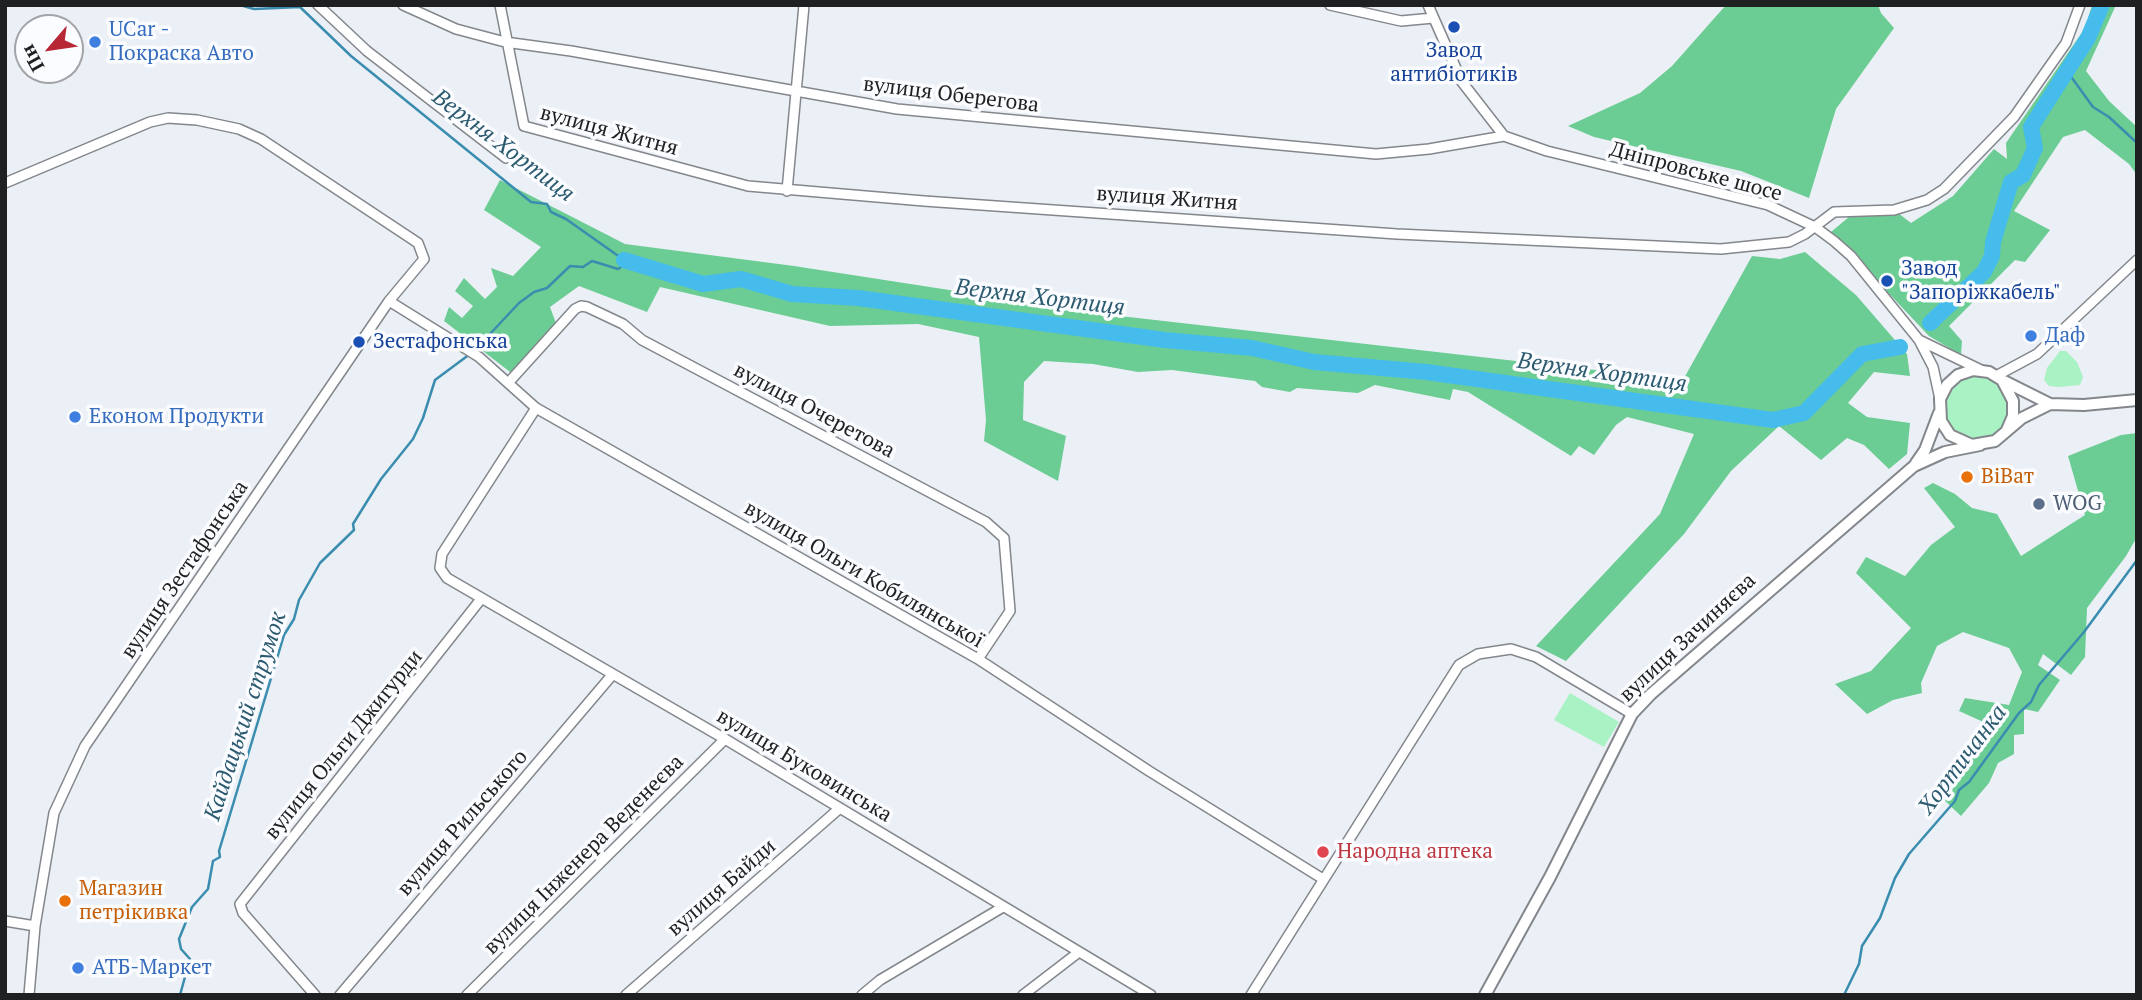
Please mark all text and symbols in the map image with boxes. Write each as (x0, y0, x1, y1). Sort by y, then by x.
north arrow (14, 14, 84, 84)
place label: UCar - Покраска Авто (109, 17, 254, 67)
marker: Завод антибіотиків (1446, 19, 1462, 35)
marker: UCar - Покраска Авто (87, 34, 103, 50)
place label: Завод антибіотиків (1390, 38, 1518, 88)
text: Пн (14, 41, 49, 76)
street label: вулиця Оберегова (862, 72, 1040, 118)
water label: Верхня Хортиця (427, 84, 579, 208)
street label: вулиця Житня (537, 100, 681, 162)
street label: Дніпровське шосе (1607, 137, 1785, 207)
street label: вулиця Житня (1095, 181, 1239, 217)
place label: Завод "Запоріжкабель" (1901, 256, 2061, 306)
marker: Завод "Запоріжкабель" (1879, 273, 1895, 289)
water label: Верхня Хортиця (954, 274, 1126, 322)
place label: Даф (2045, 323, 2085, 349)
marker: Даф (2023, 328, 2039, 344)
place label: Зестафонська (373, 329, 508, 355)
marker: Зестафонська (351, 334, 367, 350)
water label: Верхня Хортиця (1516, 347, 1688, 399)
street label: вулиця Очеретова (729, 358, 899, 464)
place label: Економ Продукти (89, 404, 264, 430)
marker: Економ Продукти (67, 409, 83, 425)
place label: ВіВат (1981, 464, 2034, 490)
marker: ВіВат (1959, 469, 1975, 485)
street label: вулиця Зестафонська (116, 476, 254, 664)
place label: WOG (2053, 491, 2102, 517)
street label: вулиця Ольги Кобилянської (740, 496, 988, 654)
marker: WOG (2031, 496, 2047, 512)
street label: вулиця Зачиняєва (1615, 568, 1761, 708)
water label: Кайдацький струмок (199, 608, 293, 824)
street label: вулиця Ольги Джигурди (260, 645, 428, 845)
water label: Хортичанка (1913, 700, 2013, 820)
street label: вулиця Буковинська (712, 704, 896, 828)
street label: вулиця Рильського (393, 745, 533, 901)
street label: вулиця Інженера Веденеєва (479, 750, 689, 960)
street label: вулиця Байди (663, 834, 781, 942)
place label: Народна аптека (1337, 839, 1493, 865)
marker: Народна аптека (1315, 844, 1331, 860)
place label: Магазин петрікивка (79, 876, 188, 926)
marker: Магазин петрікивка (57, 893, 73, 909)
place label: АТБ-Маркет (92, 955, 212, 981)
marker: АТБ-Маркет (70, 960, 86, 976)

